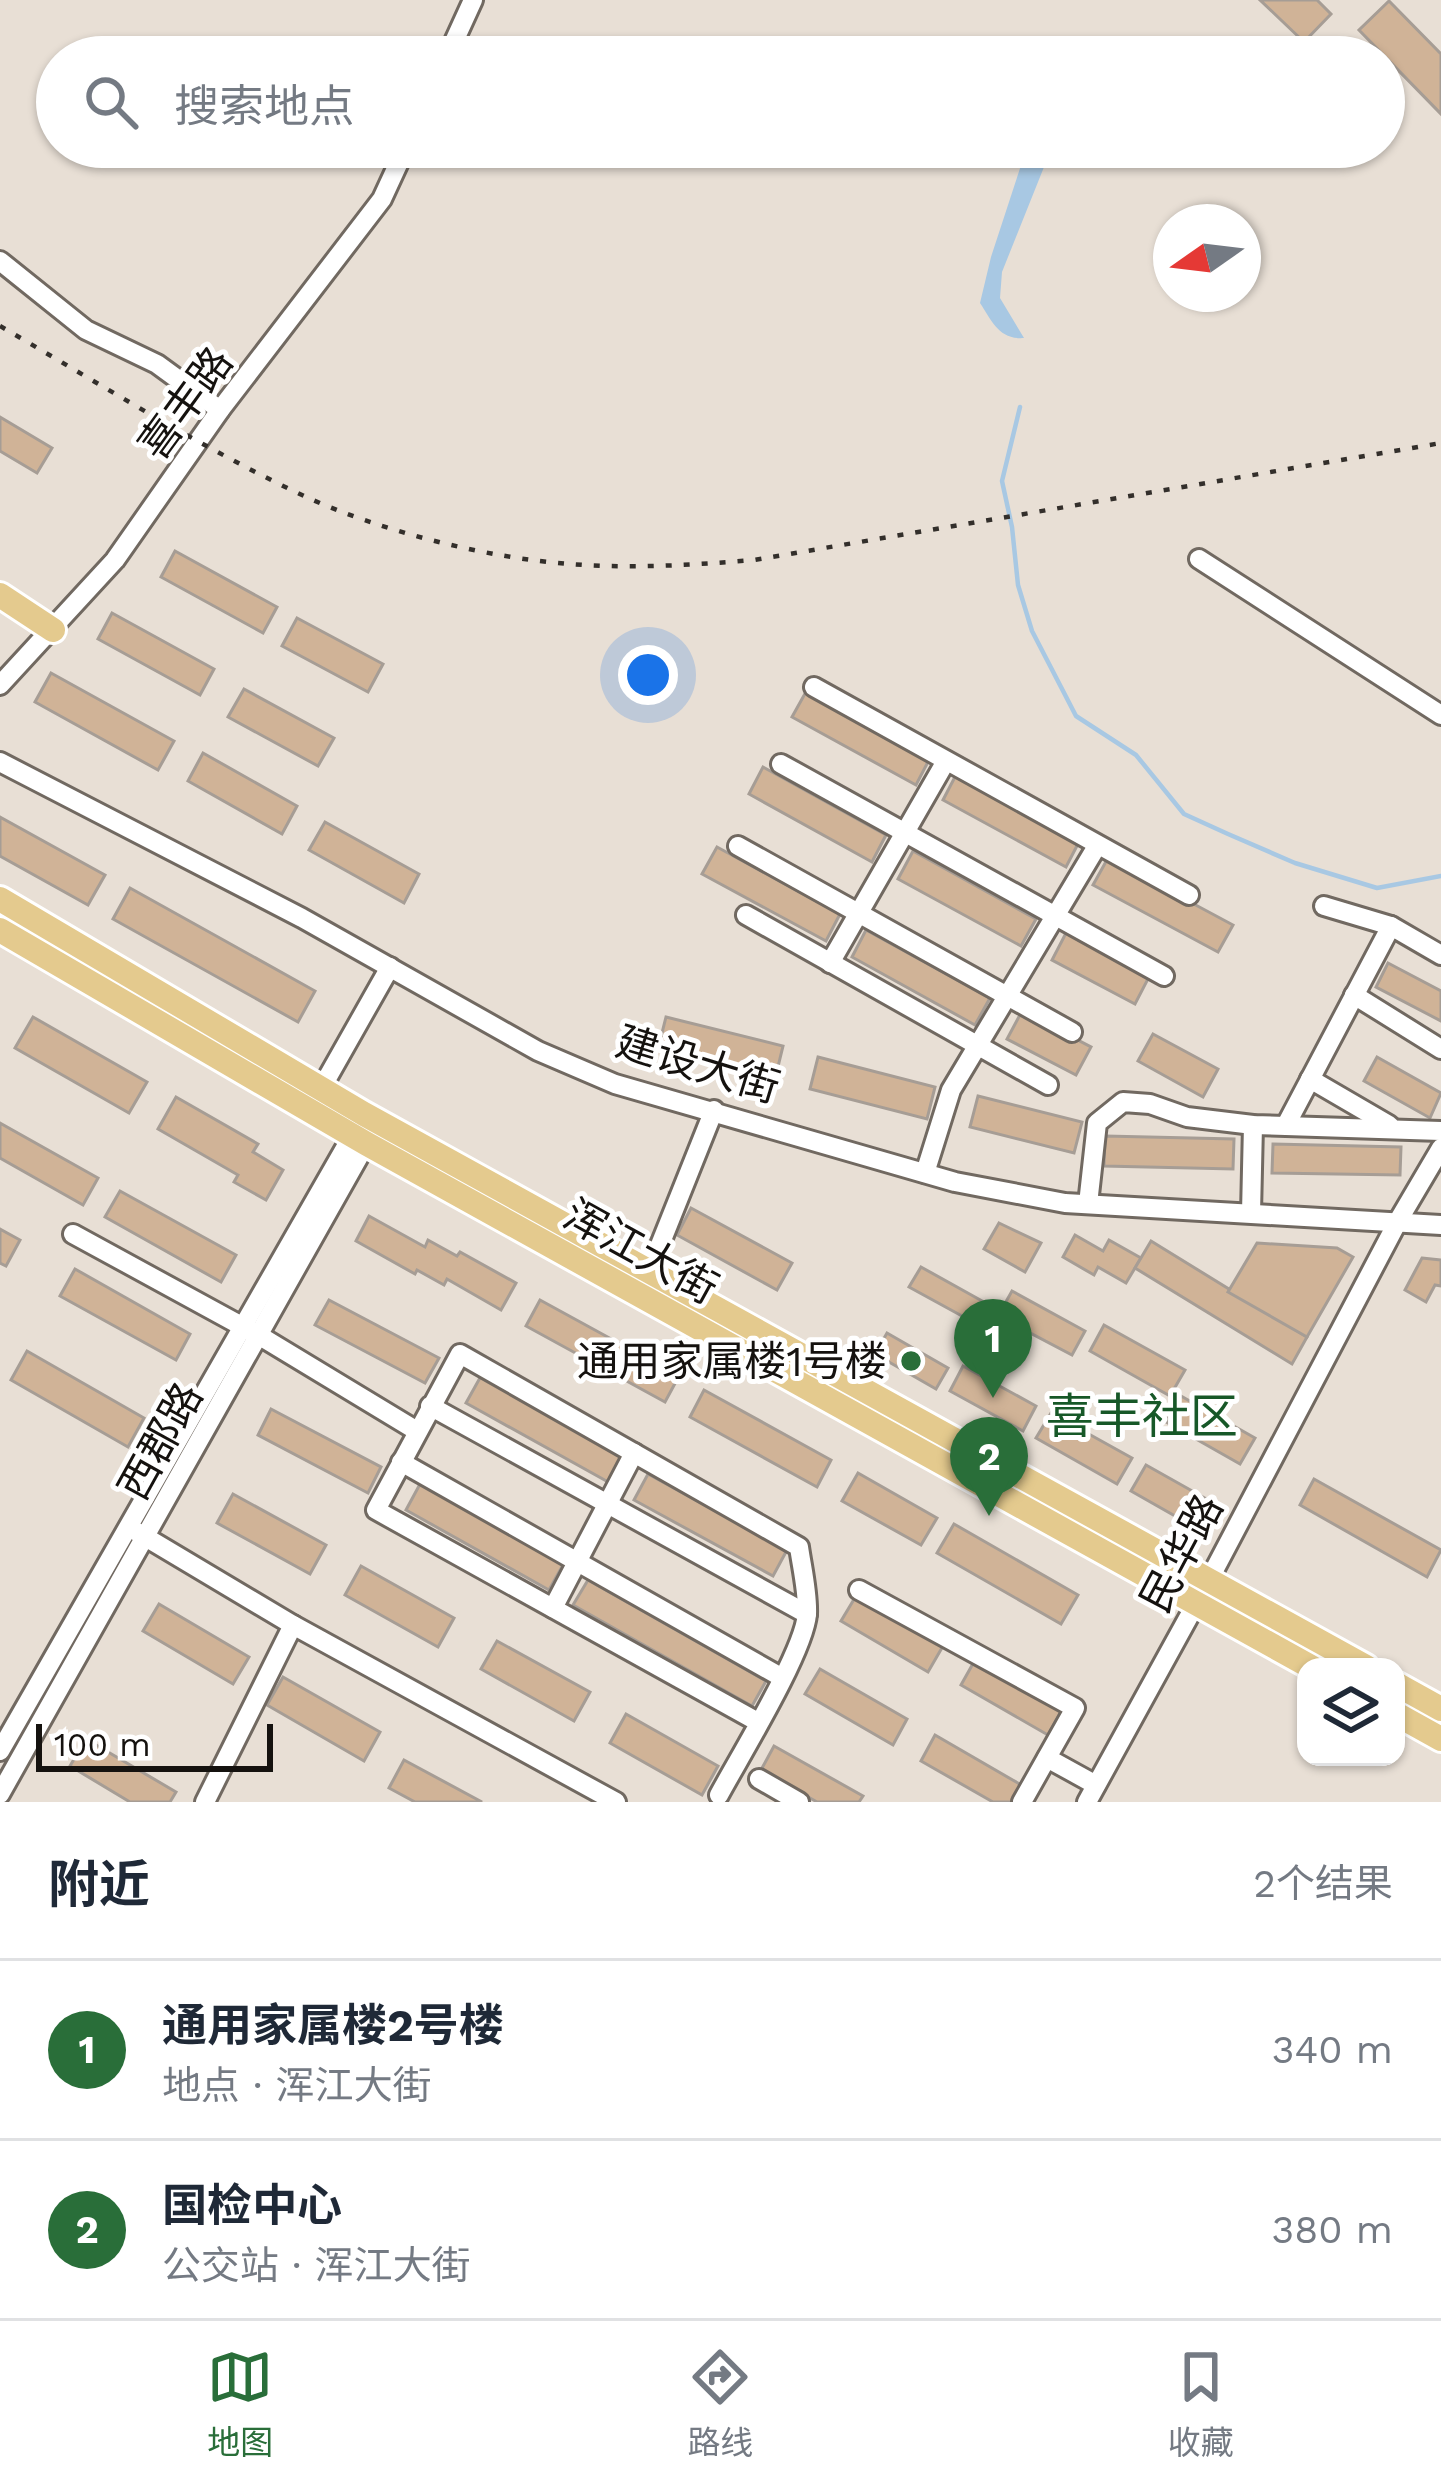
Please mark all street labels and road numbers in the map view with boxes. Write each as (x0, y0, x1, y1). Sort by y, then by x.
street label: 喜丰路 (129, 338, 242, 469)
street label: 建设大街 (610, 1016, 785, 1112)
street label: 浑江大街 (555, 1189, 726, 1314)
street label: 西郡路 (108, 1374, 212, 1508)
street label: 民华路 (1130, 1486, 1233, 1620)

